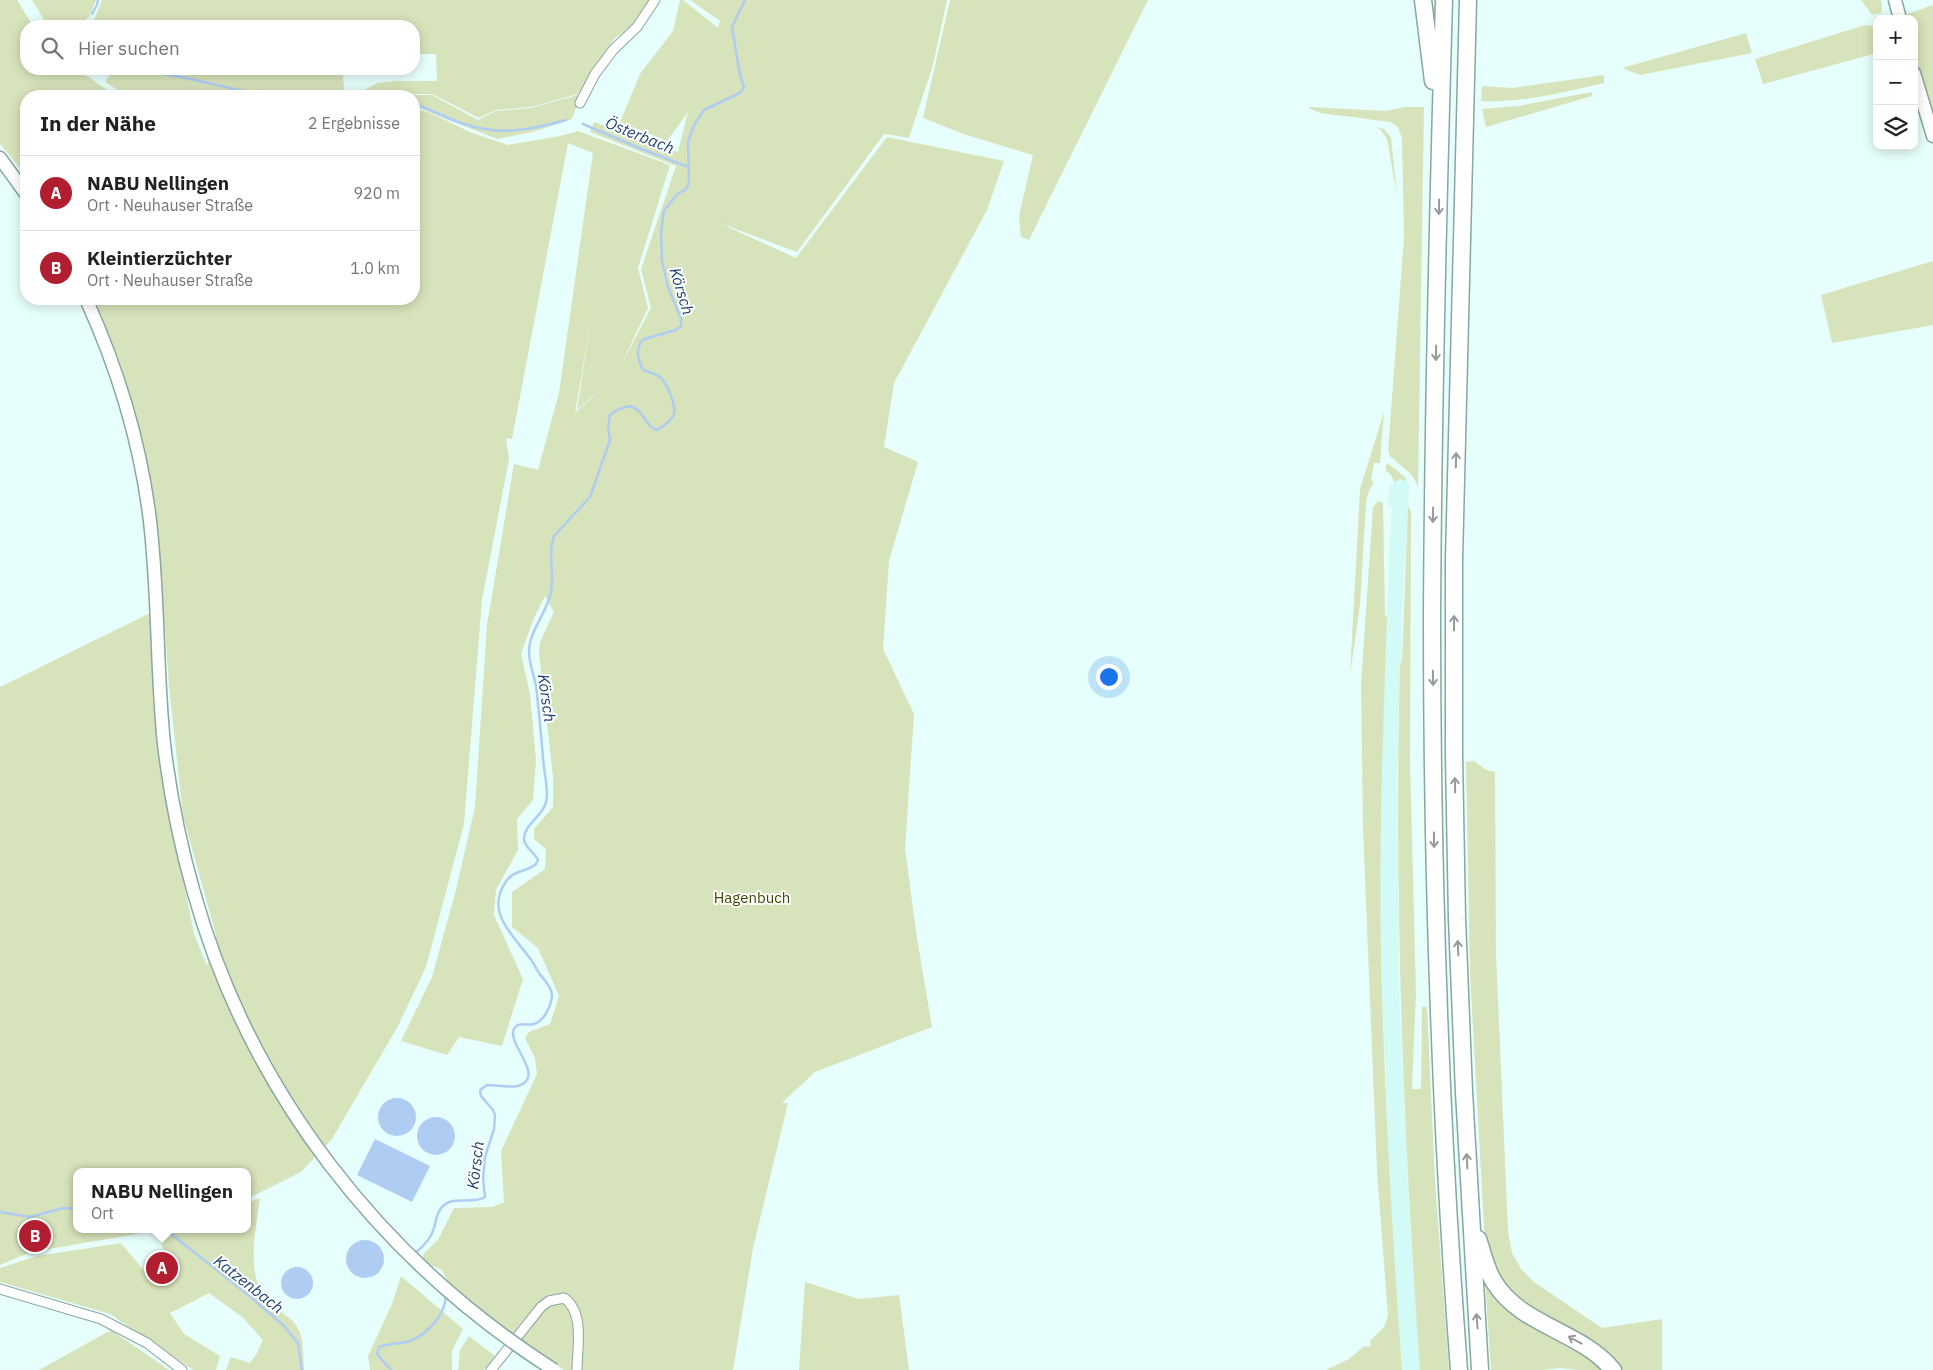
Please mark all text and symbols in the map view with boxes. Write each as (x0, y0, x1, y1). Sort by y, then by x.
map controls (1873, 15, 1918, 150)
button: + (1873, 15, 1918, 60)
search box (20, 20, 420, 75)
icon: search (38, 34, 66, 62)
text: Hier suchen (78, 36, 180, 60)
button: − (1873, 60, 1918, 105)
button: layers (1873, 105, 1918, 150)
text: In der Nähe (40, 109, 156, 137)
water label: Österbach (603, 112, 677, 158)
text: 2 Ergebnisse (308, 113, 400, 133)
text: NABU Nellingen (87, 171, 229, 195)
text: A (51, 183, 61, 203)
text: 920 m (353, 183, 400, 203)
text: Ort · Neuhauser Straße (87, 195, 253, 215)
one-way arrow (1434, 198, 1444, 215)
text: Kleintierzüchter (87, 246, 232, 270)
text: B (51, 258, 61, 278)
text: 1.0 km (350, 258, 400, 278)
water label: Körsch (665, 265, 699, 317)
text: Ort · Neuhauser Straße (87, 270, 253, 290)
one-way arrow (1431, 344, 1441, 360)
one-way arrow (1451, 453, 1461, 469)
one-way arrow (1429, 507, 1438, 523)
one-way arrow (1449, 615, 1459, 631)
your location (1096, 664, 1122, 690)
one-way arrow (1428, 669, 1438, 685)
water label: Körsch (534, 673, 560, 723)
one-way arrow (1450, 777, 1460, 794)
one-way arrow (1430, 832, 1439, 848)
park label: Hagenbuch (714, 888, 790, 907)
one-way arrow (1454, 940, 1463, 956)
water label: Körsch (462, 1140, 488, 1190)
one-way arrow (1463, 1154, 1472, 1170)
popup (73, 1168, 251, 1233)
text: NABU Nellingen (91, 1179, 233, 1203)
text: Ort (91, 1203, 114, 1223)
pin: B (19, 1217, 51, 1255)
pin: A (146, 1249, 178, 1287)
water label: Katzenbach (210, 1250, 288, 1318)
one-way arrow (1472, 1314, 1481, 1330)
one-way arrow (1568, 1335, 1583, 1344)

